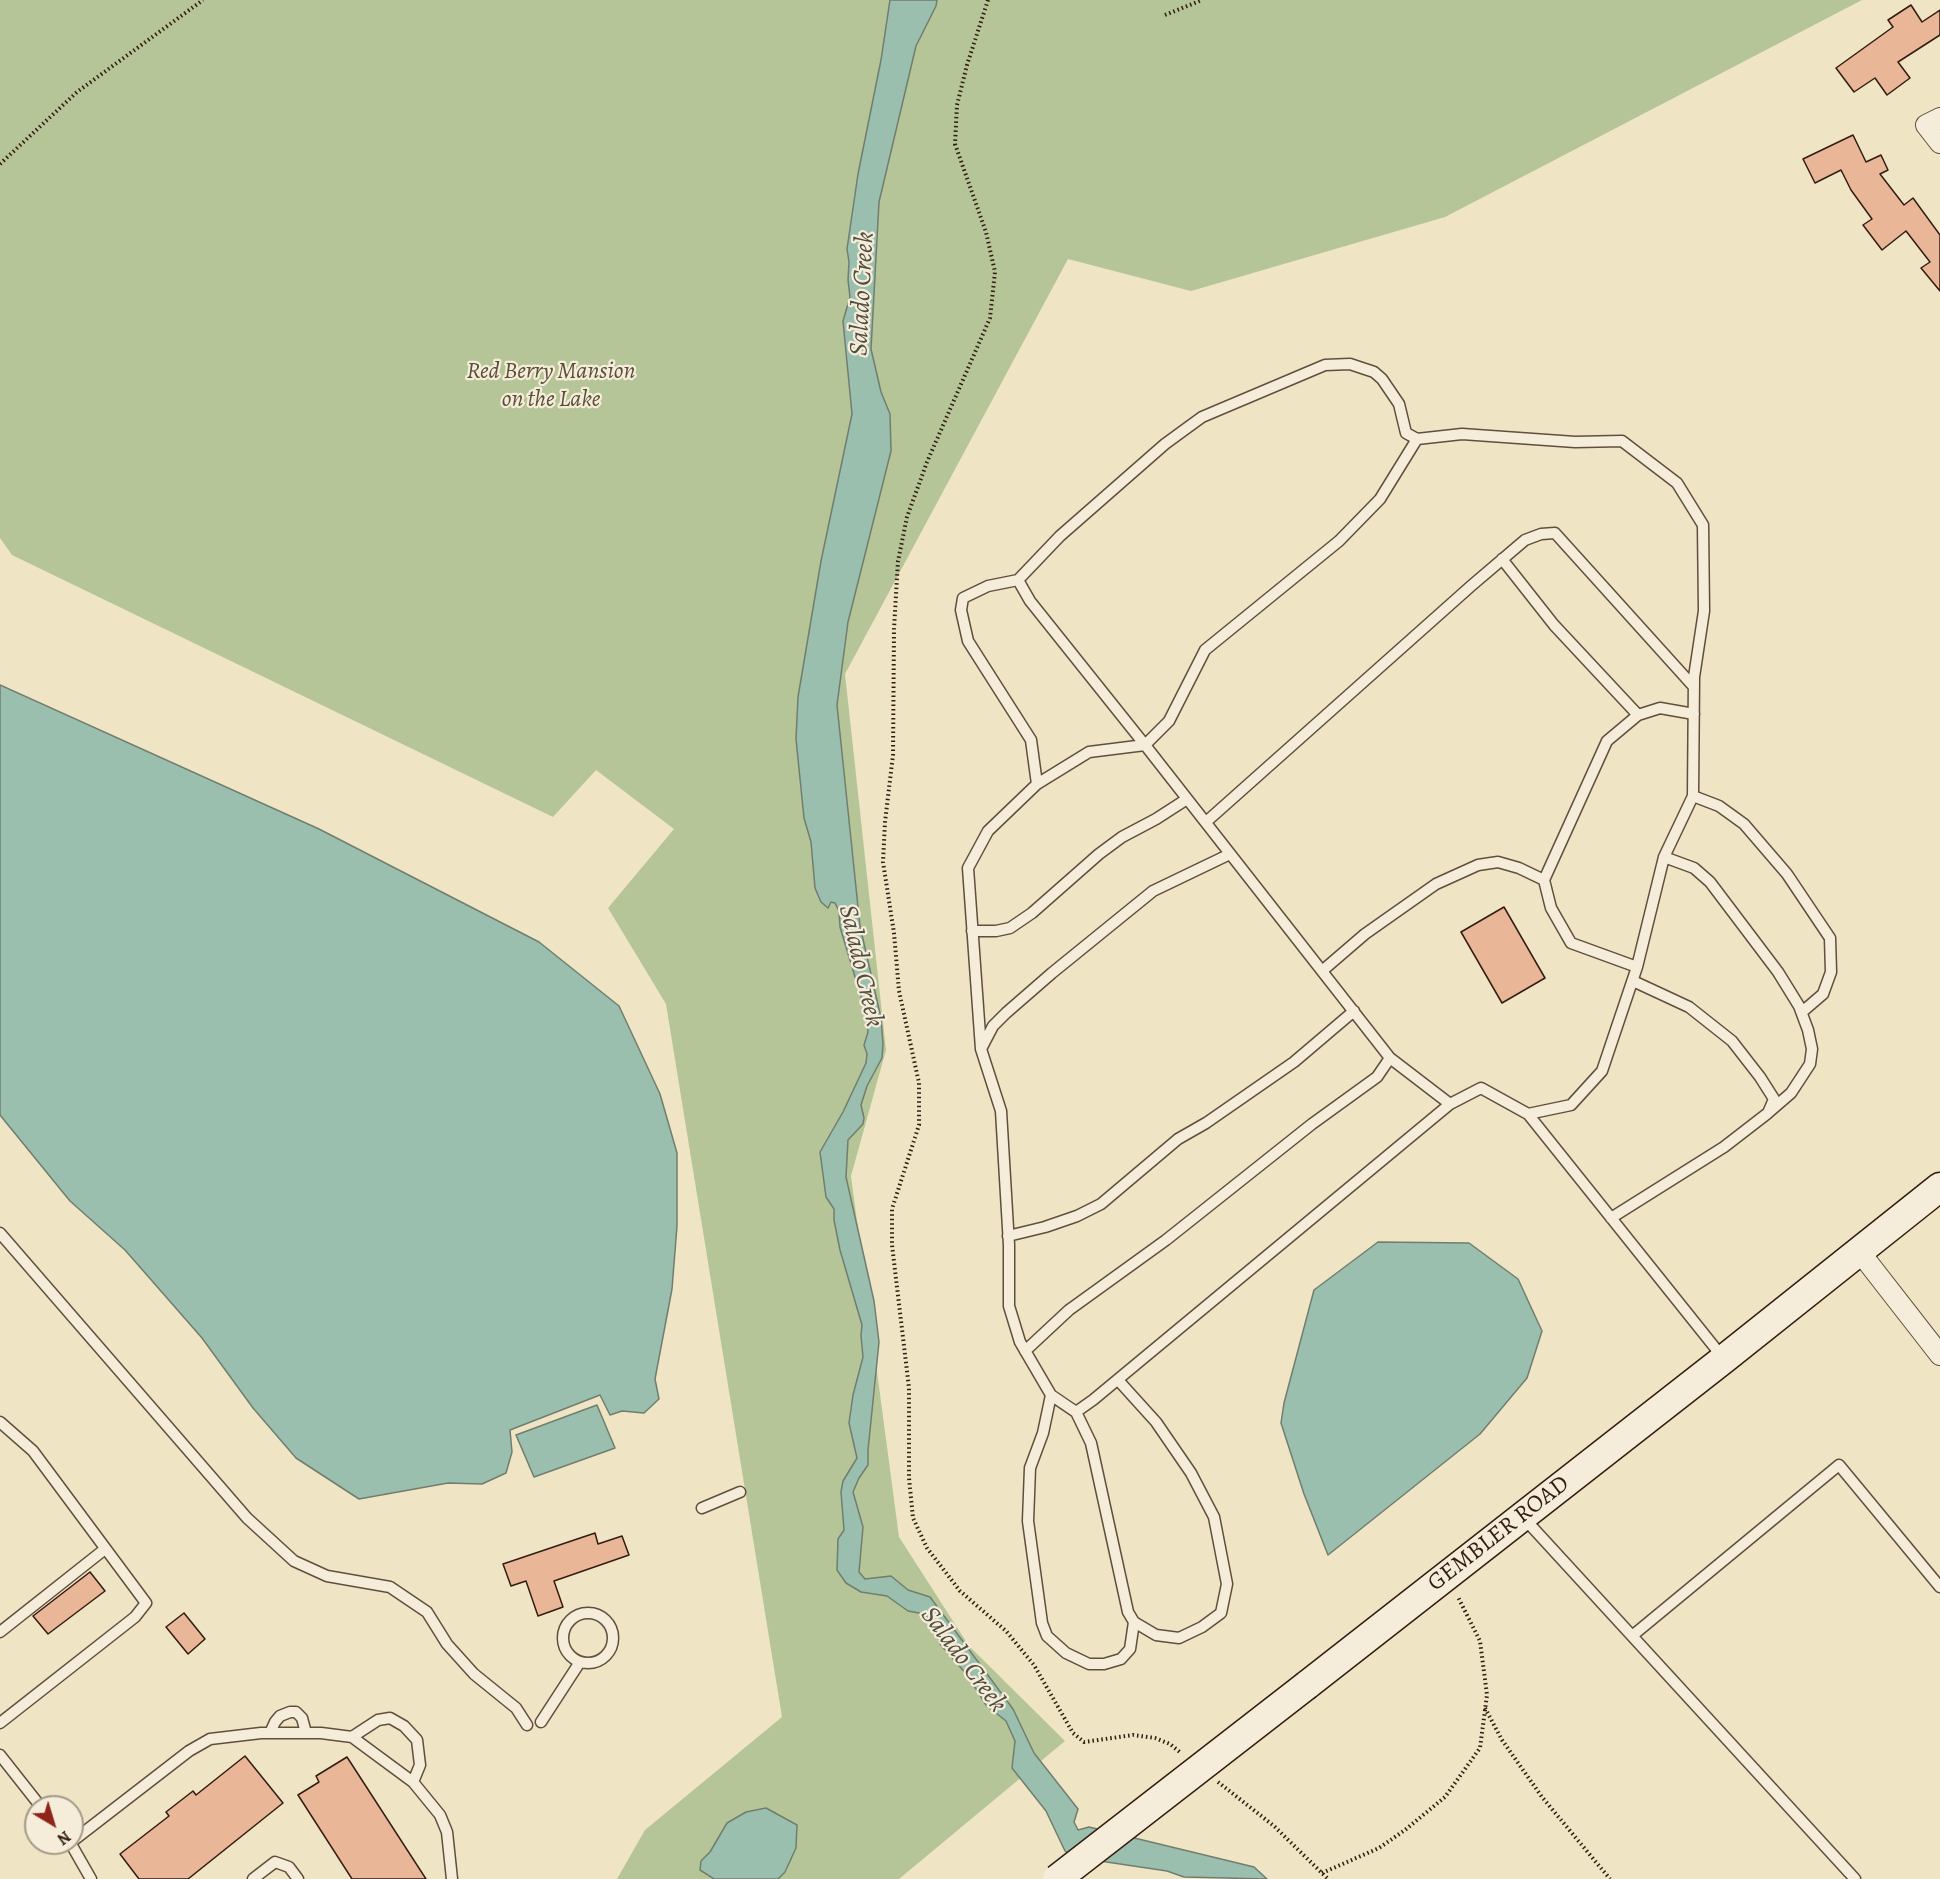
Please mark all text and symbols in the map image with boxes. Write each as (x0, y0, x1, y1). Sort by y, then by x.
water label: Salado Creek (844, 231, 882, 357)
park label: Red Berry Mansion on the Lake (467, 358, 635, 414)
water label: Salado Creek (831, 902, 889, 1030)
street label: GEMBLER ROAD (1422, 1470, 1576, 1598)
water label: Salado Creek (913, 1601, 1013, 1719)
north arrow (24, 1795, 84, 1855)
text: N (52, 1825, 75, 1850)

